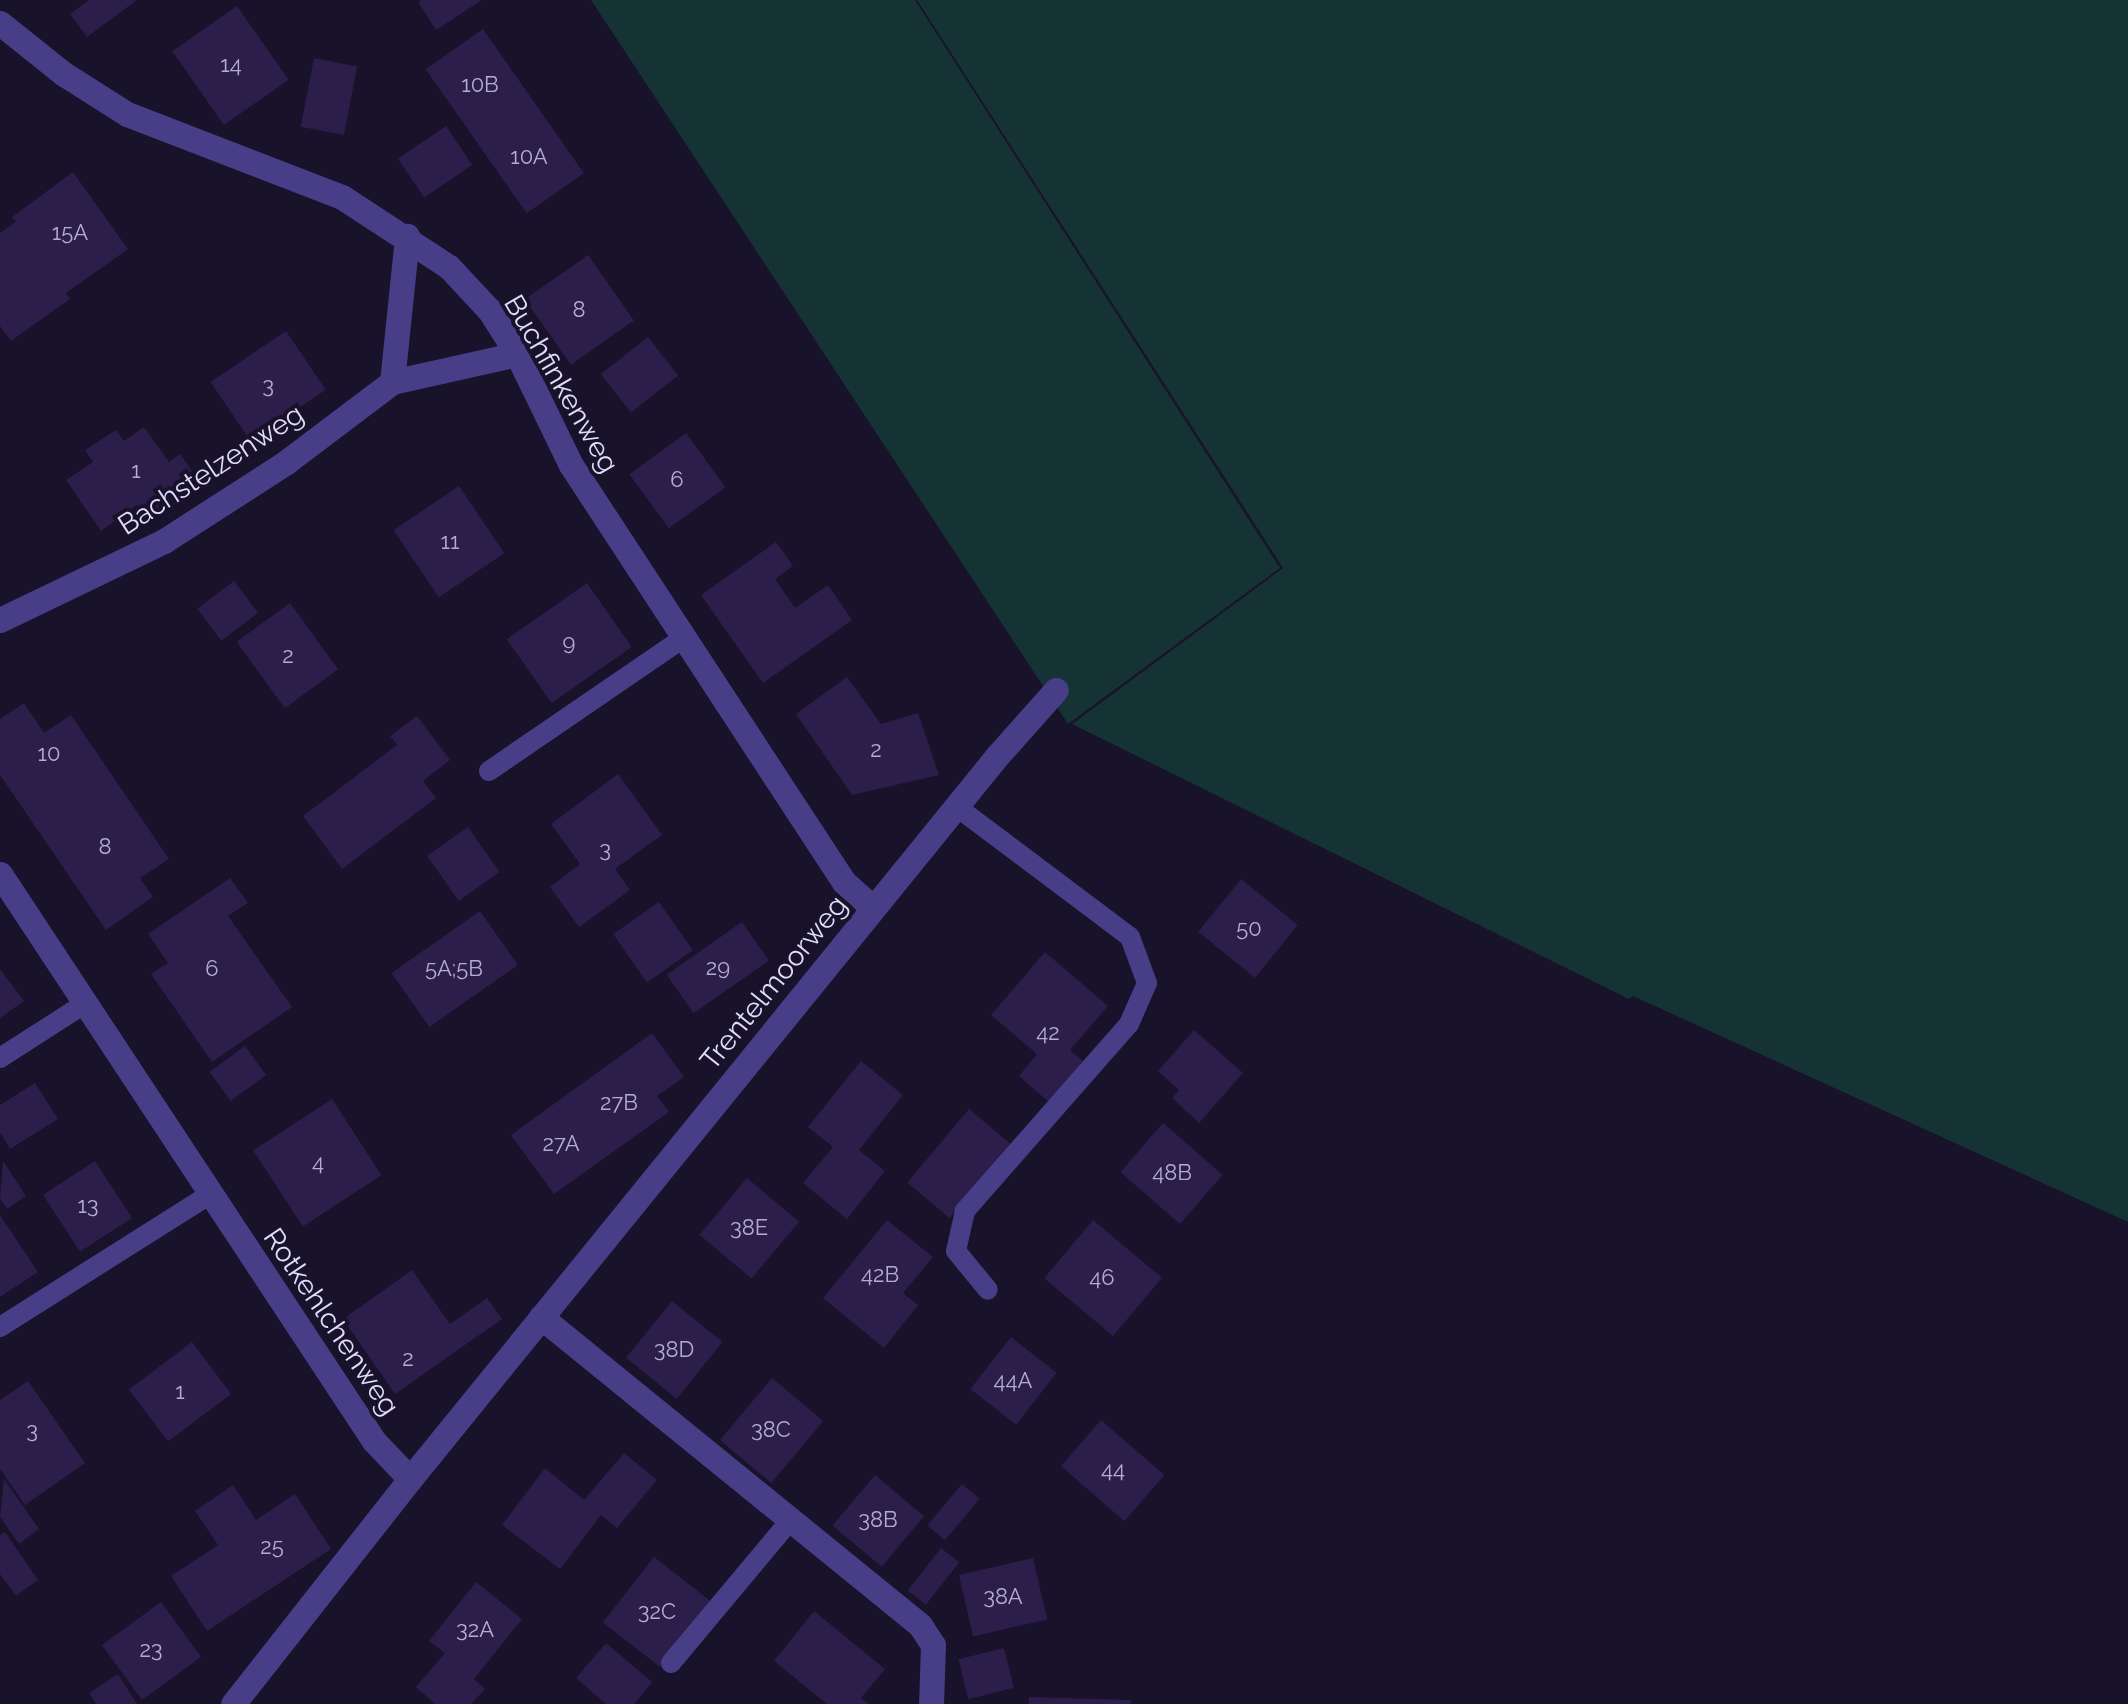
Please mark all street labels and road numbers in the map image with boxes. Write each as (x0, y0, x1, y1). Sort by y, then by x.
street label: Buchfinkenweg (497, 289, 625, 479)
street label: Bachstelzenweg (112, 398, 310, 542)
street label: Trentelmoorweg (693, 889, 855, 1077)
street label: Rotkehlchenweg (256, 1222, 406, 1422)

